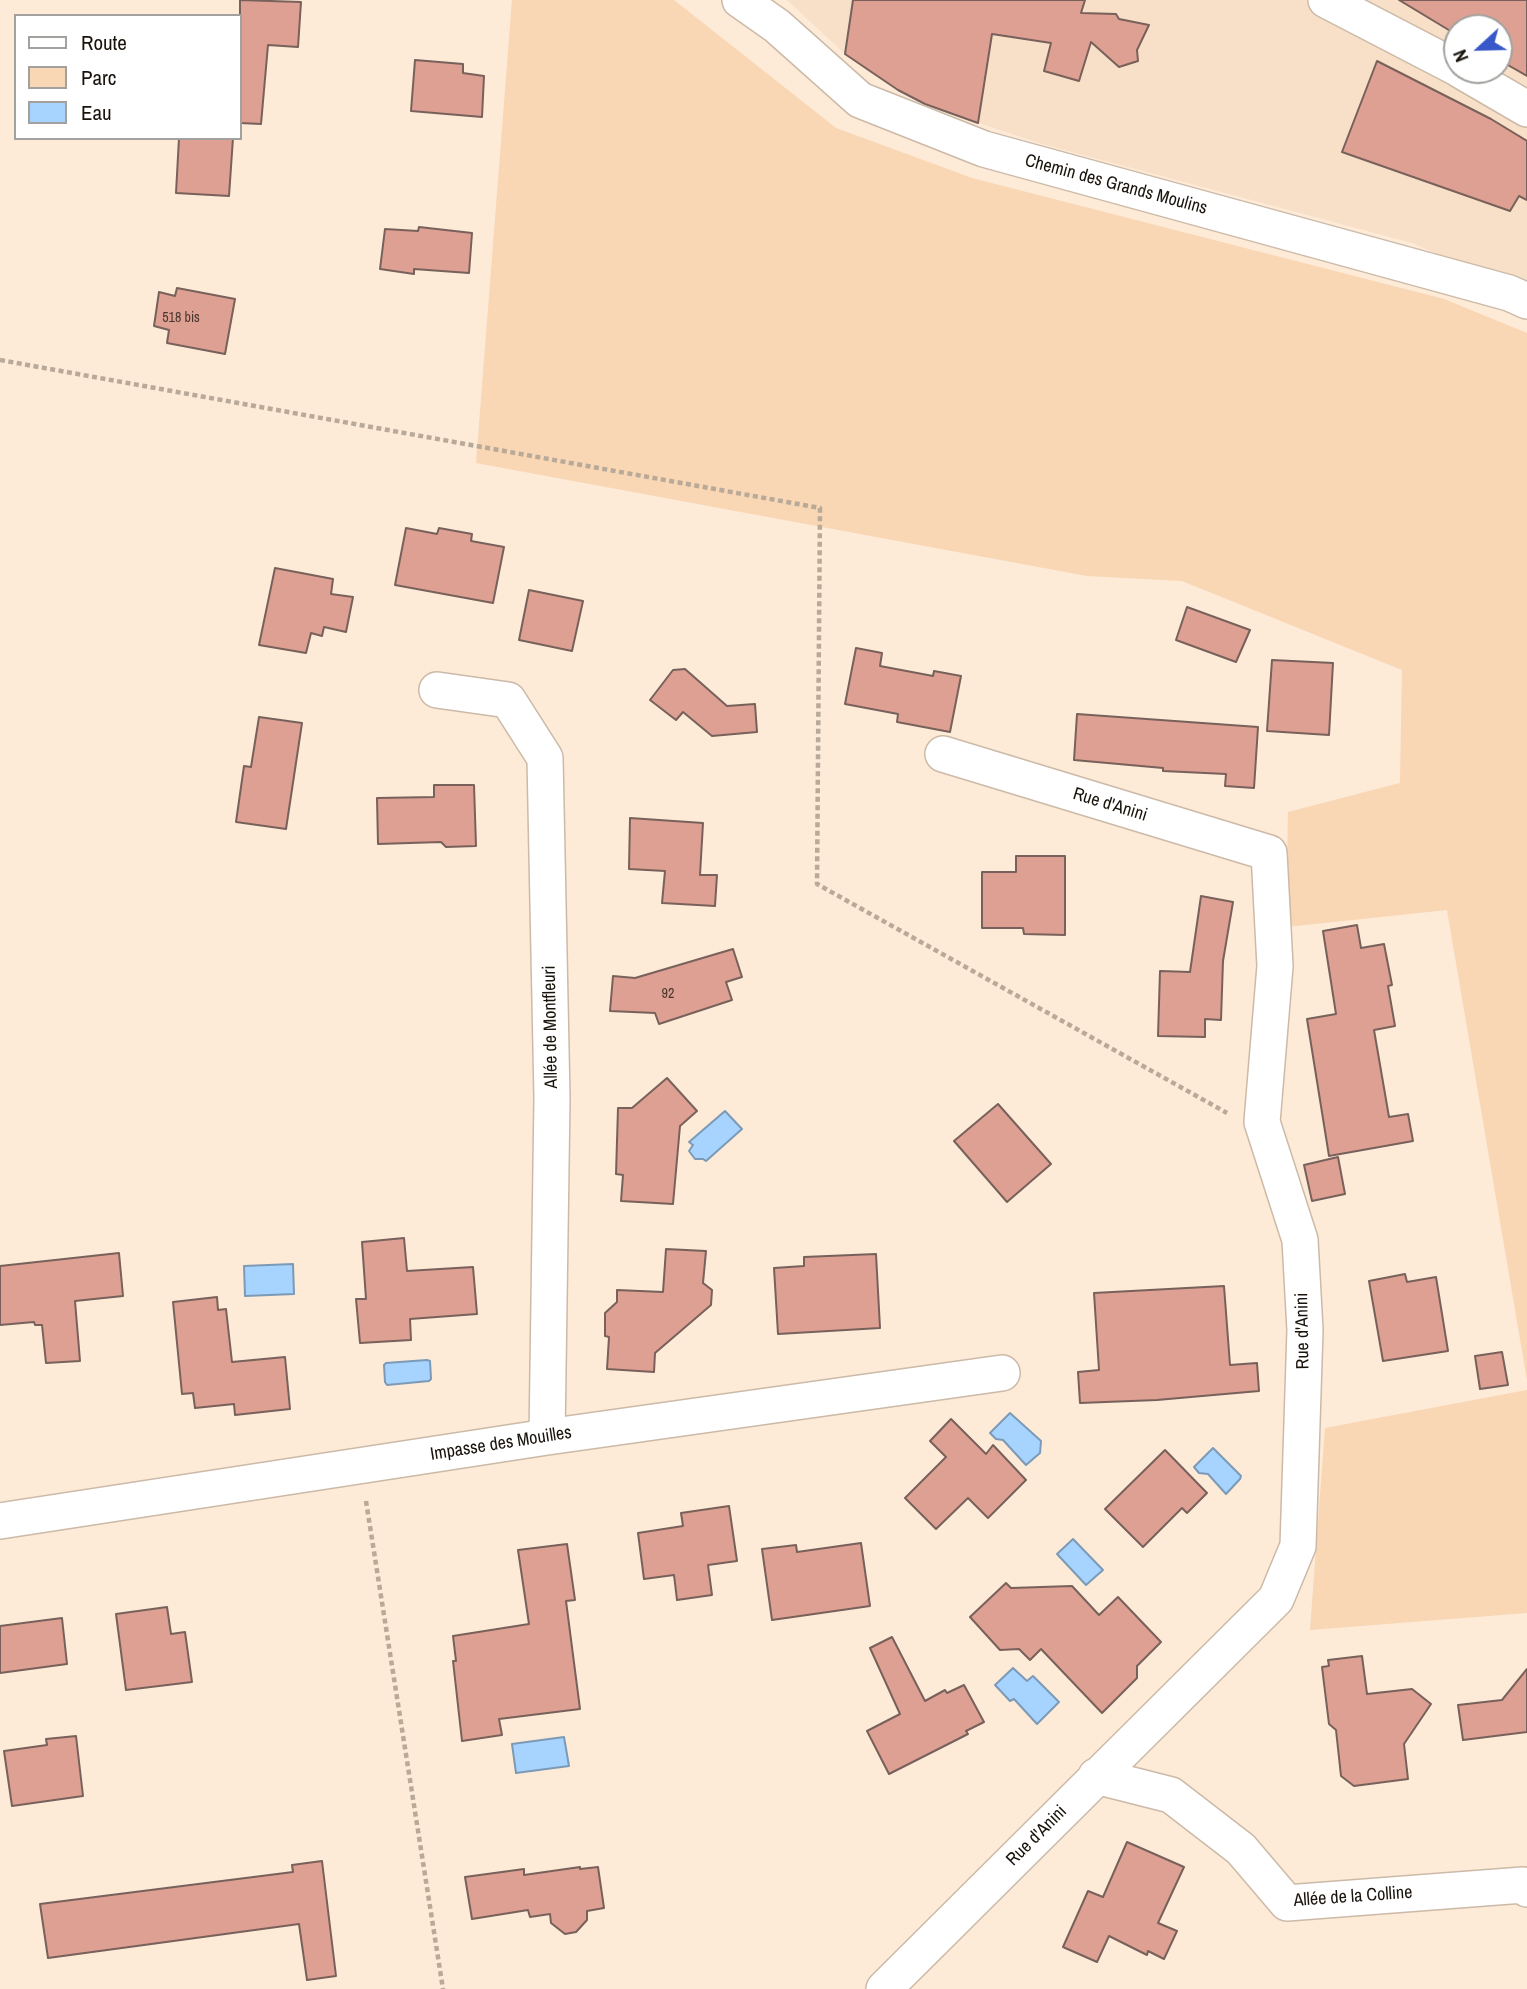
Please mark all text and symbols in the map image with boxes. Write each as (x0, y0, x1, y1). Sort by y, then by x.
legend (14, 14, 242, 140)
north arrow (1443, 14, 1513, 84)
text: Route (81, 28, 127, 57)
text: N (1446, 46, 1475, 66)
text: Parc (81, 63, 116, 92)
text: Eau (81, 98, 112, 127)
street label: Chemin des Grands Moulins (1022, 150, 1210, 220)
house number: 518 bis (162, 310, 200, 326)
street label: Rue d'Anini (1070, 783, 1150, 827)
street label: Allée de Montfleuri (539, 965, 563, 1089)
house number: 92 (662, 986, 674, 1002)
street label: Rue d'Anini (1292, 1292, 1314, 1370)
street label: Impasse des Mouilles (429, 1422, 573, 1466)
street label: Rue d'Anini (1002, 1801, 1072, 1871)
street label: Allée de la Colline (1293, 1882, 1413, 1912)

